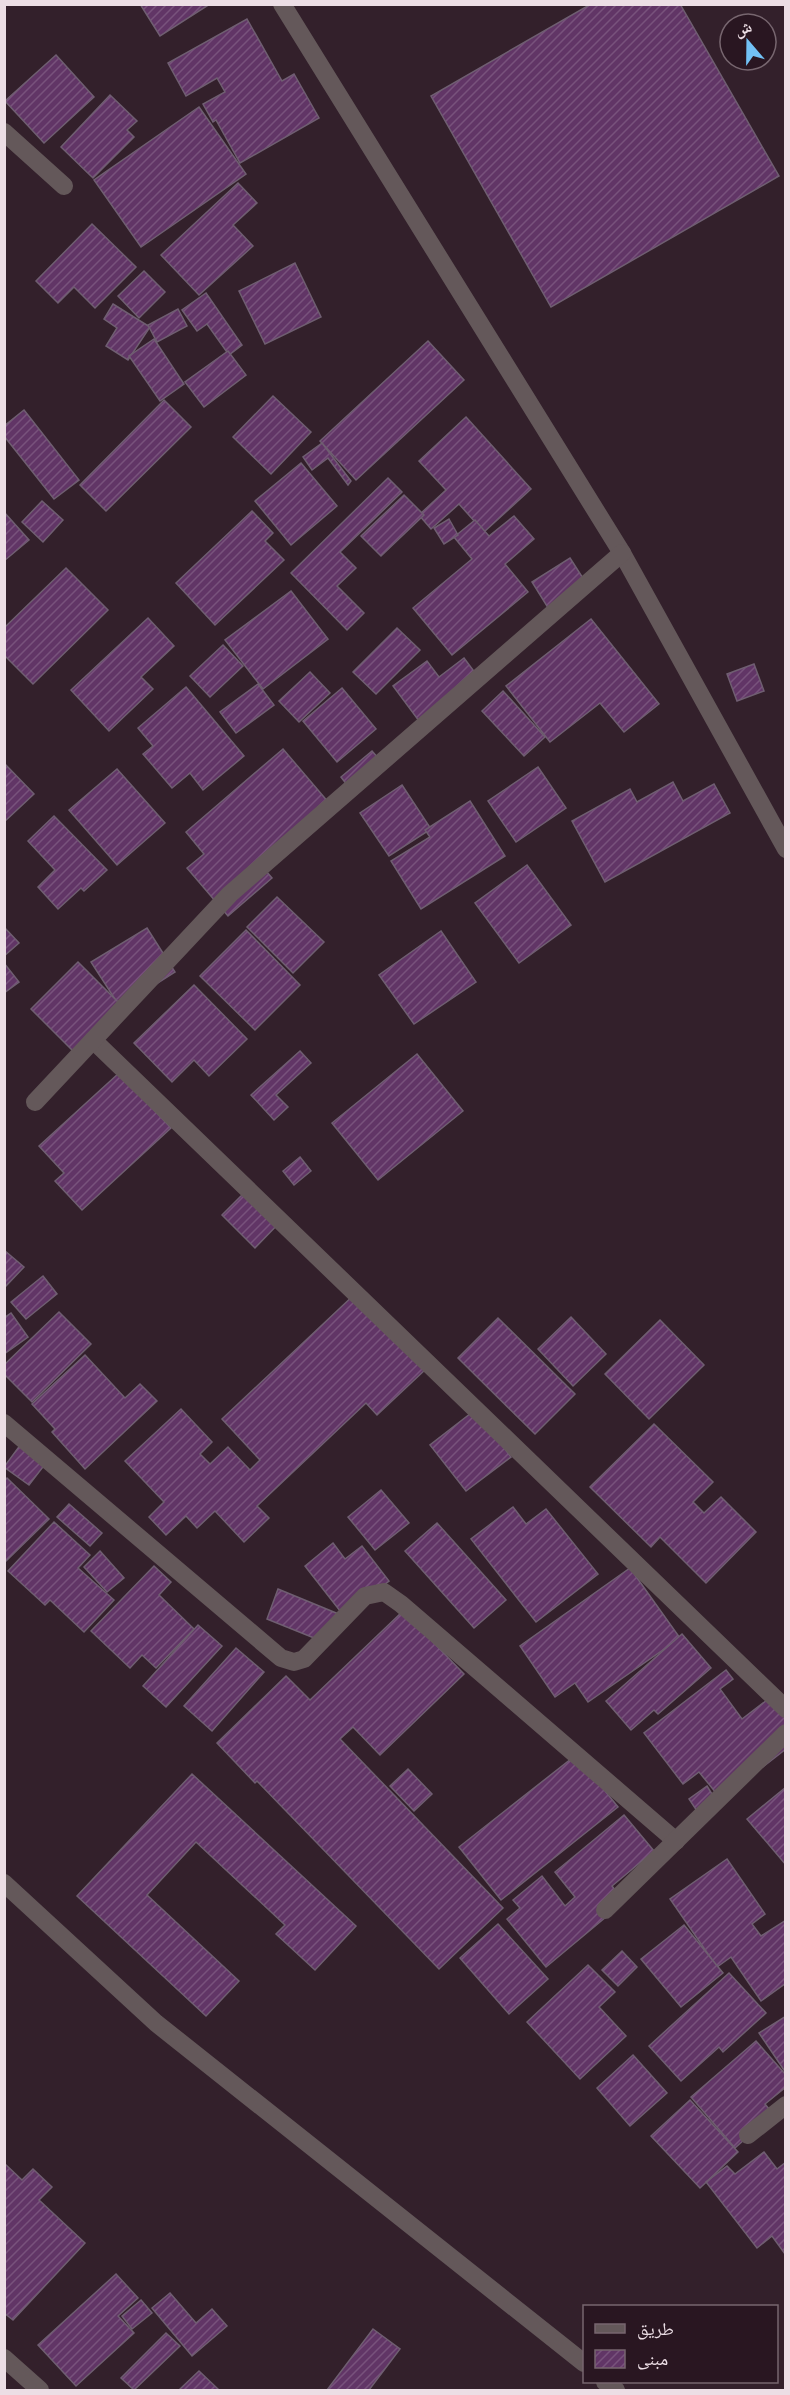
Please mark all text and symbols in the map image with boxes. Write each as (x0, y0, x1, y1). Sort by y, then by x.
north arrow (718, 12, 778, 72)
text: ش (731, 15, 755, 41)
legend (583, 2305, 778, 2383)
text: طريق (637, 2316, 674, 2341)
text: مبنى (637, 2346, 668, 2371)

